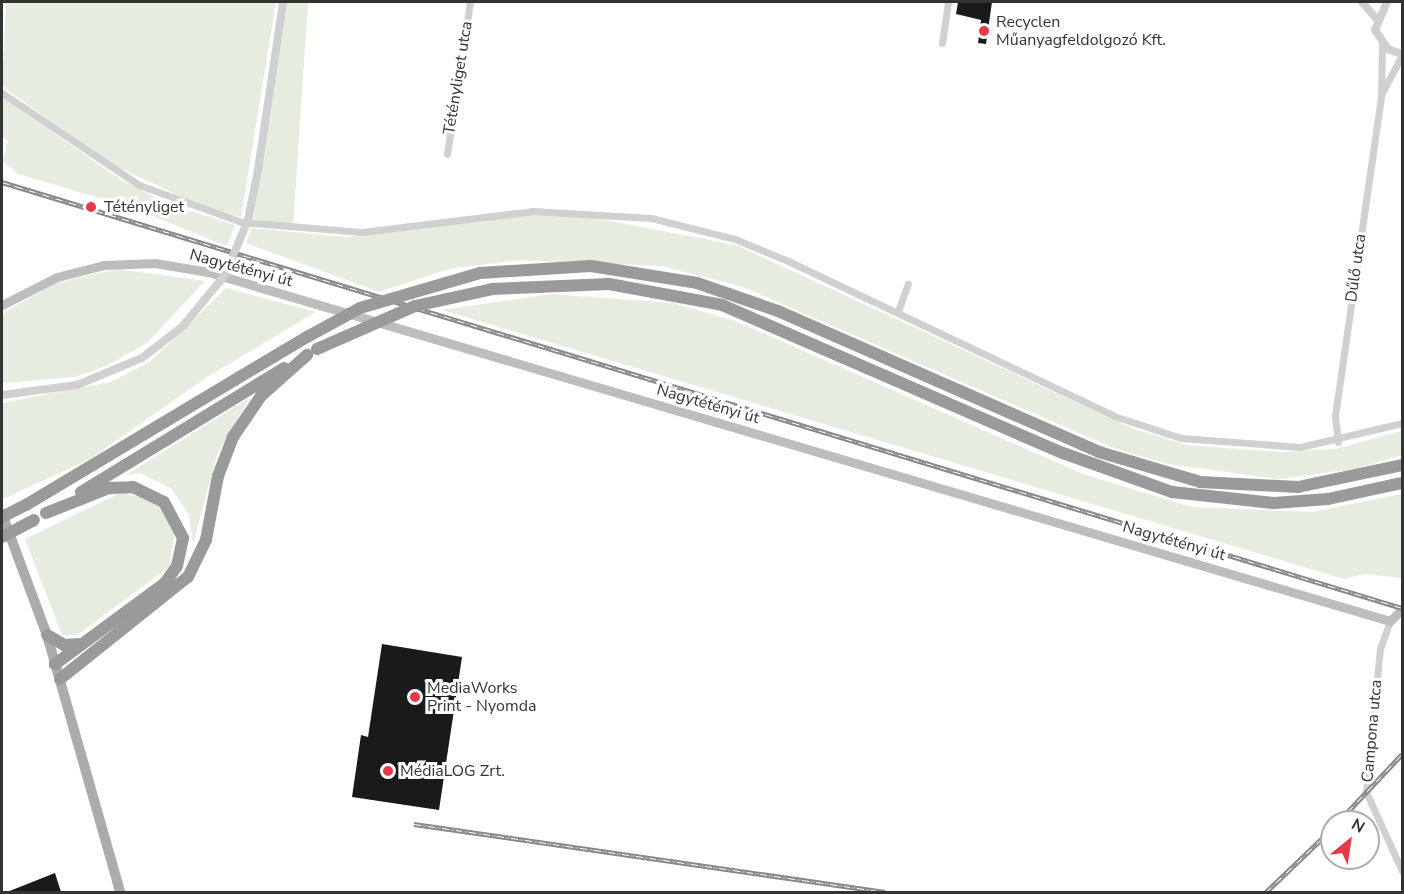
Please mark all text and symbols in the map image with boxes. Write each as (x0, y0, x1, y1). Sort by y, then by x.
place label: Recyclen Műanyagfeldolgozó Kft. (996, 12, 1166, 50)
street label: Tétényliget utca (440, 20, 476, 136)
marker: Recyclen Műanyagfeldolgozó Kft. (977, 24, 991, 38)
place label: Tétényliget (104, 197, 184, 217)
marker: Tétényliget (82, 198, 100, 216)
street label: Dűlő utca (1342, 233, 1370, 303)
street label: Nagytétényi út (187, 245, 295, 291)
street label: Nagytétényi út (655, 380, 761, 428)
street label: Nagytétényi út (1121, 517, 1227, 565)
place label: MediaWorks Print - Nyomda (427, 678, 536, 716)
street label: Campona utca (1358, 679, 1386, 783)
marker: MediaWorks Print - Nyomda (408, 690, 422, 704)
place label: MédiaLOG Zrt. (400, 761, 505, 781)
marker: MédiaLOG Zrt. (381, 764, 395, 778)
north arrow (1320, 810, 1380, 870)
text: N (1347, 814, 1369, 839)

